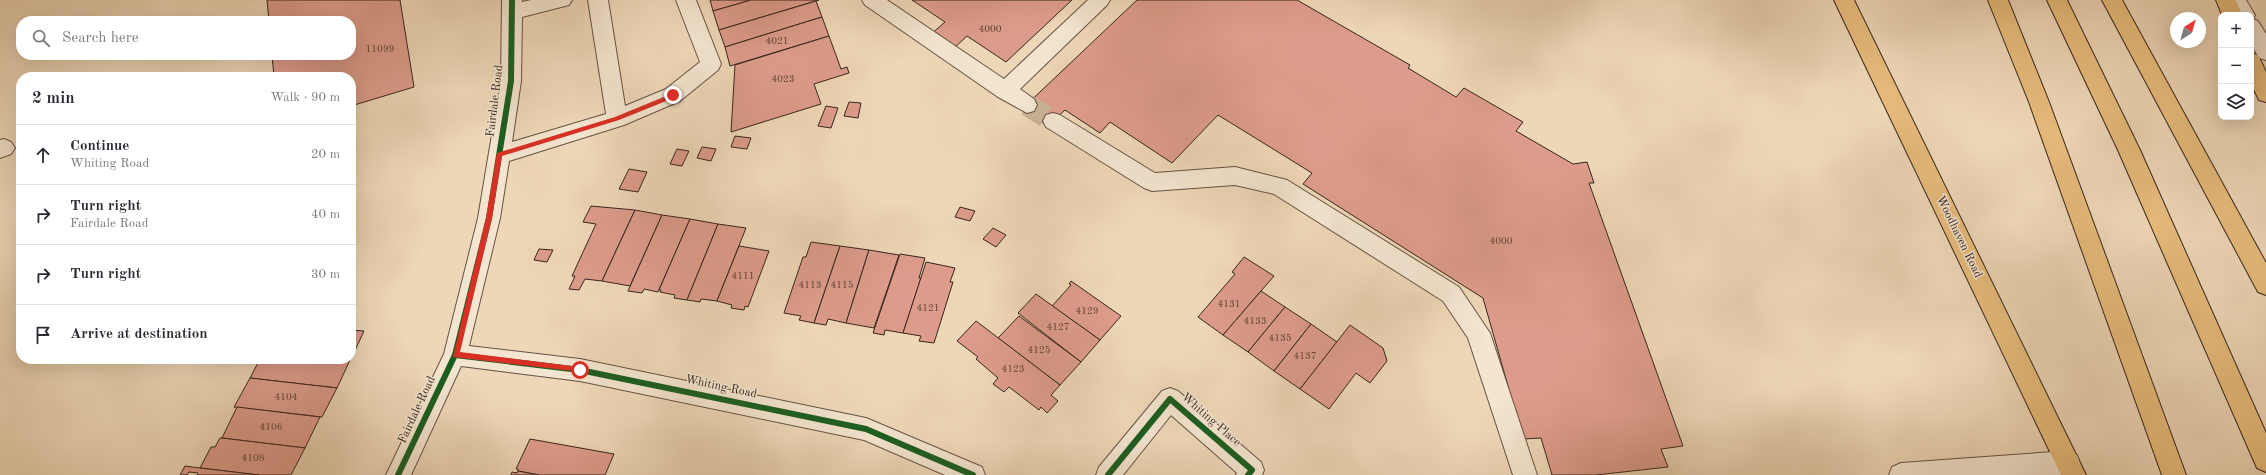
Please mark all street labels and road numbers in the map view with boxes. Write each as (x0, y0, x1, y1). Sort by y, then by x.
street label: Fairdale Road (485, 64, 505, 138)
street label: Woodhaven Road (1934, 194, 1984, 280)
street label: Whiting Road (684, 374, 758, 400)
street label: Fairdale Road (396, 375, 438, 445)
street label: Whiting Place (1179, 391, 1243, 449)

